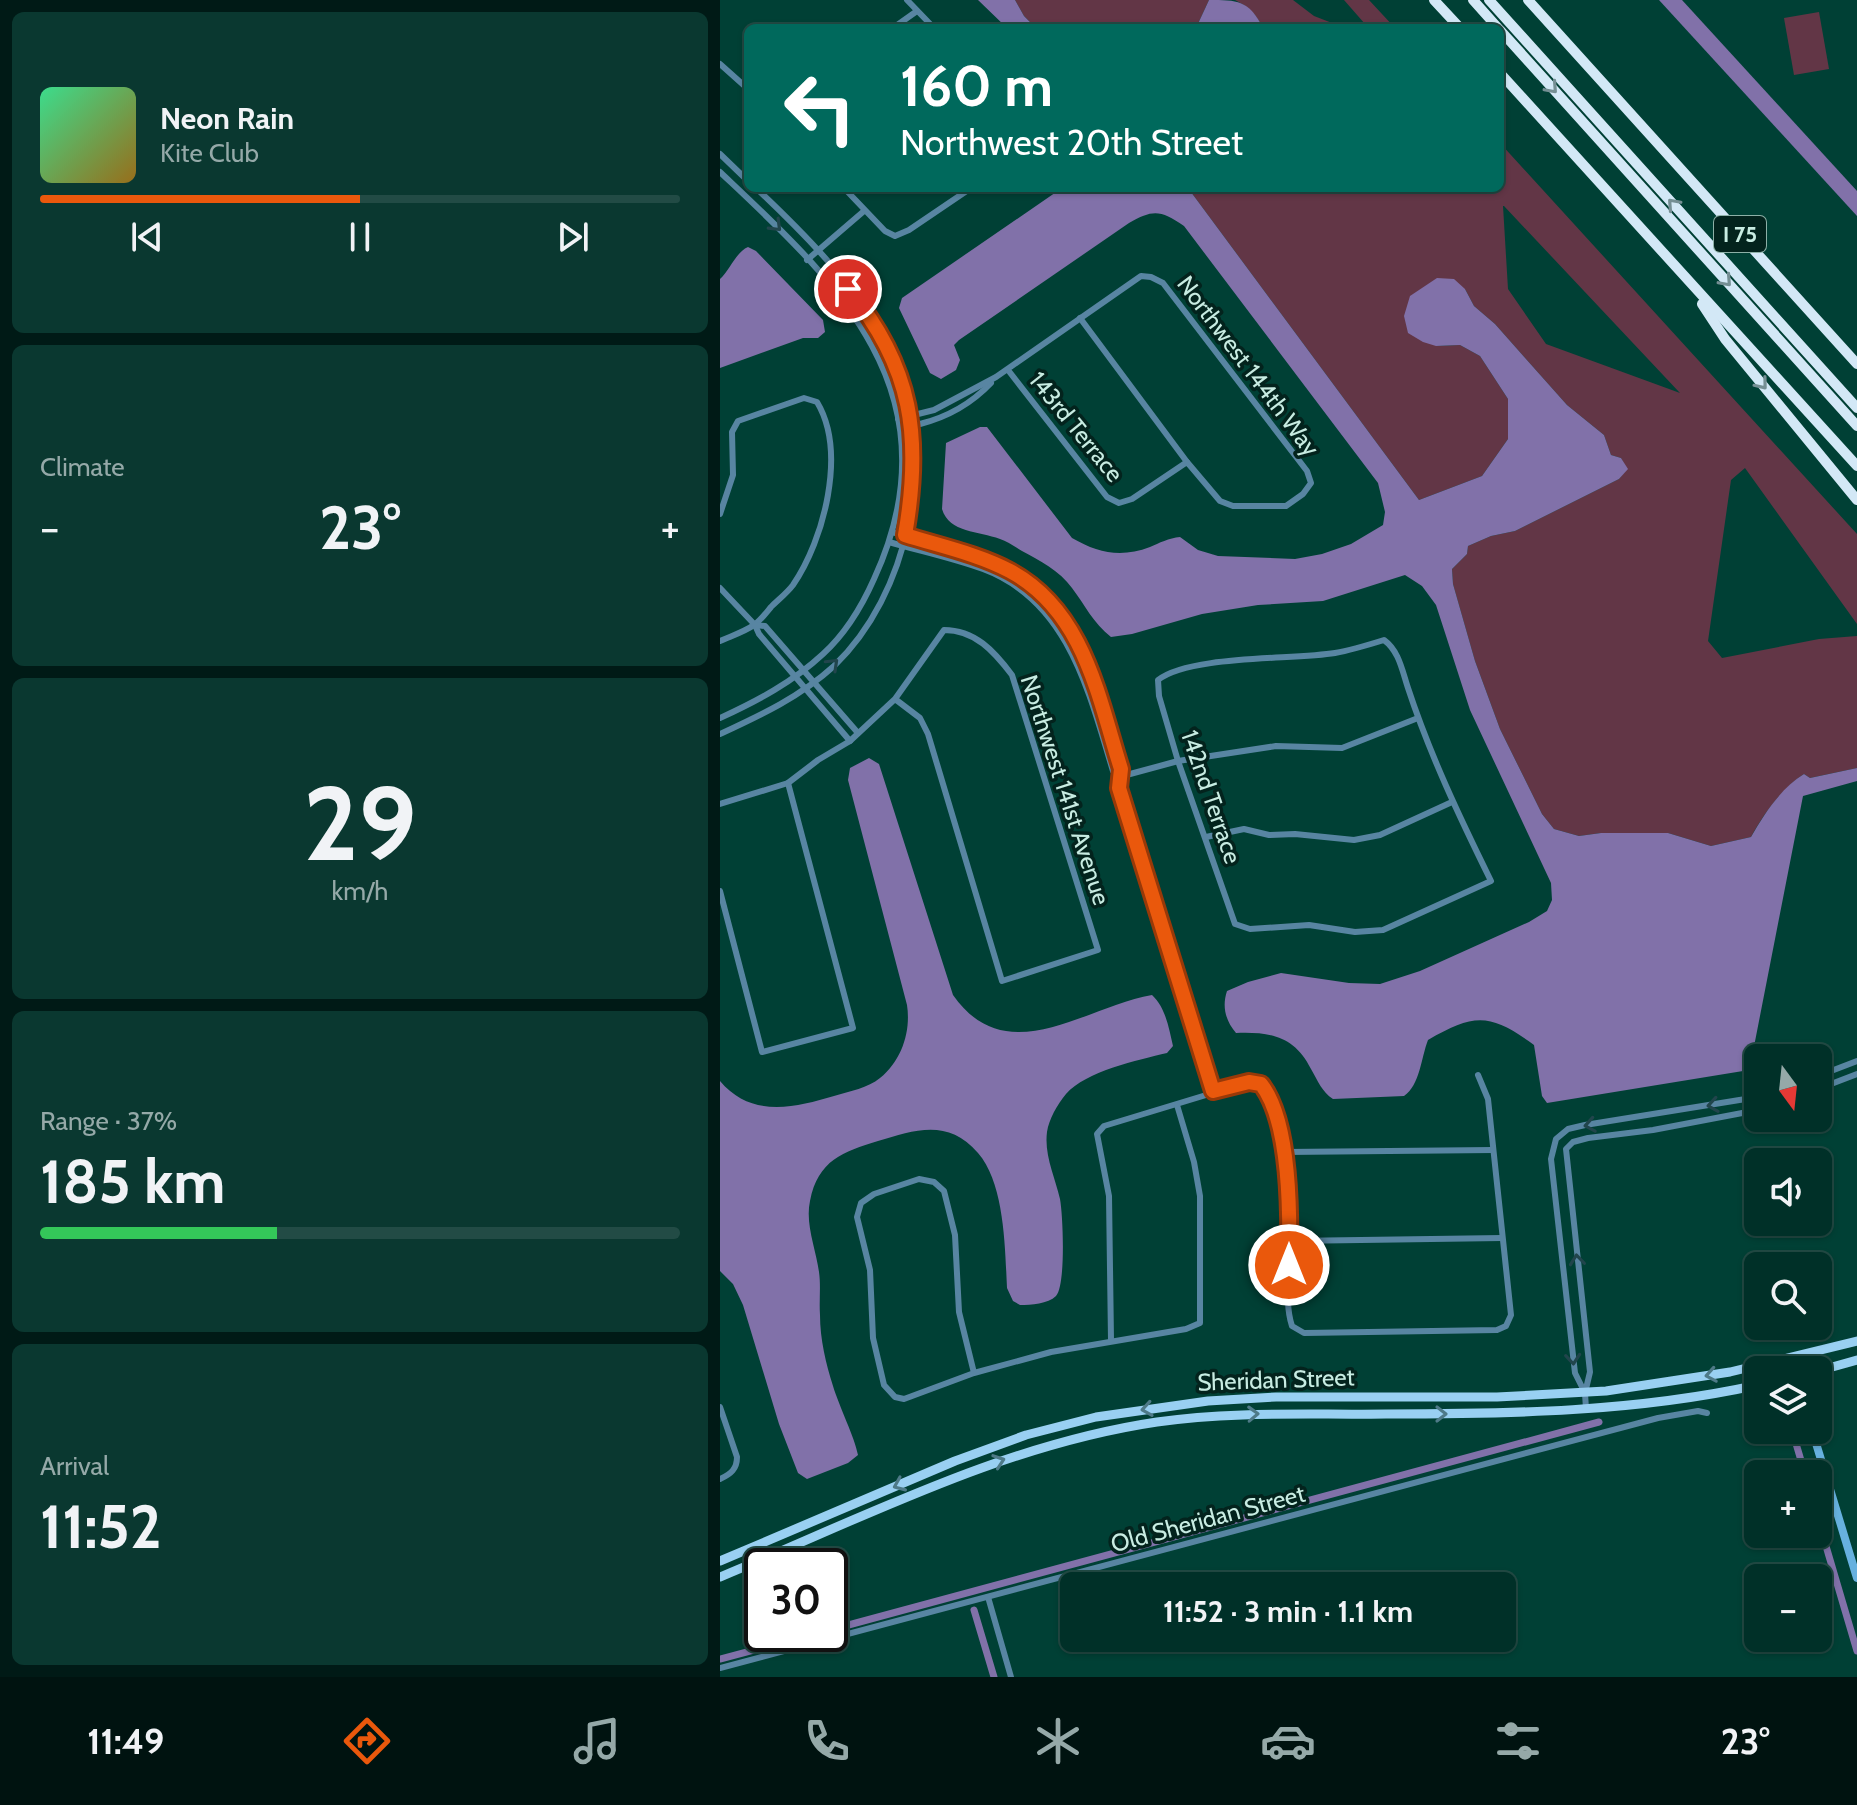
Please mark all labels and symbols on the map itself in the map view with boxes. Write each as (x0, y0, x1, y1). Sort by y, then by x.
one-way arrow (1543, 79, 1558, 93)
one-way arrow (1669, 199, 1683, 214)
road number: I 75 (1714, 216, 1766, 252)
one-way arrow (767, 217, 782, 231)
pin (814, 255, 882, 323)
street label: Northwest 144th Way (1171, 270, 1326, 462)
one-way arrow (1717, 272, 1732, 286)
street label: 143rd Terrace (1023, 366, 1130, 488)
one-way arrow (1752, 375, 1767, 389)
one-way arrow (824, 659, 838, 674)
street label: Northwest 141st Avenue (1015, 671, 1116, 909)
street label: 142nd Terrace (1175, 726, 1248, 867)
north arrow (1744, 1044, 1832, 1132)
one-way arrow (1706, 1096, 1719, 1113)
one-way arrow (1583, 1116, 1597, 1133)
position arrow (1247, 1223, 1331, 1307)
one-way arrow (1569, 1253, 1586, 1266)
one-way arrow (1565, 1353, 1582, 1366)
street label: Sheridan Street (1197, 1362, 1355, 1397)
one-way arrow (1704, 1366, 1718, 1383)
one-way arrow (1140, 1400, 1153, 1417)
one-way arrow (1435, 1405, 1448, 1423)
one-way arrow (1247, 1406, 1260, 1423)
one-way arrow (991, 1454, 1005, 1471)
one-way arrow (893, 1475, 907, 1491)
street label: Old Sheridan Street (1108, 1479, 1308, 1558)
speed limit sign: 30 (744, 1548, 848, 1652)

